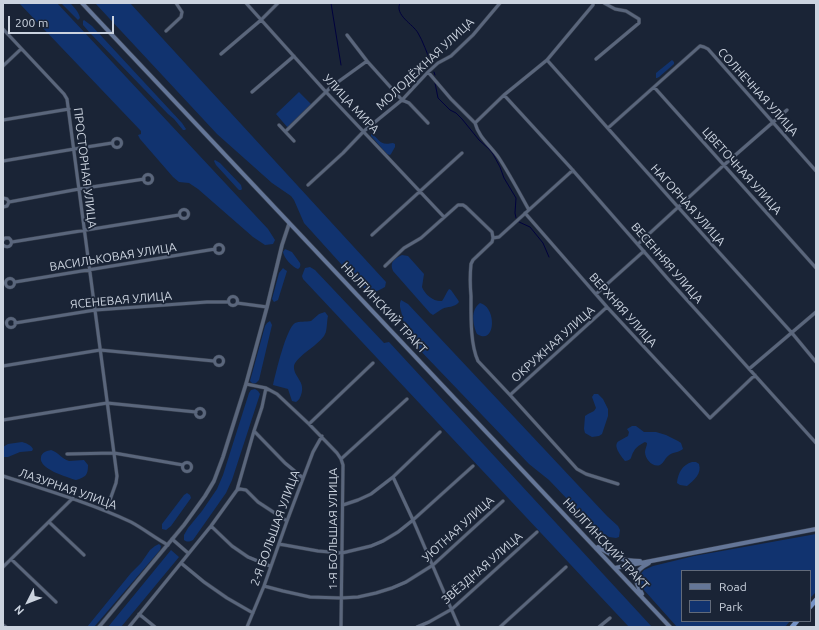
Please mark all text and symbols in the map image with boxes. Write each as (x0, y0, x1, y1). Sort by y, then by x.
scale bar (10, 8, 116, 34)
street label: МОЛОДЁЖНАЯ УЛИЦА (373, 15, 477, 113)
text: 200 m (15, 16, 48, 29)
street label: СОЛНЕЧНАЯ УЛИЦА (715, 45, 801, 139)
street label: УЛИЦА МИРА (320, 71, 382, 137)
street label: ПРОСТОРНАЯ УЛИЦА (70, 107, 100, 229)
street label: ЦВЕТОЧНАЯ УЛИЦА (699, 125, 785, 217)
street label: НАГОРНАЯ УЛИЦА (648, 161, 728, 249)
street label: ВЕСЕННЯЯ УЛИЦА (628, 220, 706, 306)
street label: ВАСИЛЬКОВАЯ УЛИЦА (48, 240, 178, 274)
street label: НЫЛГИНСКИЙ ТРАКТ (338, 259, 430, 357)
street label: ВЕРХНЯЯ УЛИЦА (586, 270, 660, 350)
street label: ЯСЕНЕВАЯ УЛИЦА (70, 288, 172, 312)
street label: ОКРУЖНАЯ УЛИЦА (508, 303, 598, 385)
street label: ЛАЗУРНАЯ УЛИЦА (17, 465, 119, 513)
street label: 2-Я БОЛЬШАЯ УЛИЦА (247, 468, 303, 588)
street label: 1-Я БОЛЬШАЯ УЛИЦА (326, 468, 340, 590)
street label: УЮТНАЯ УЛИЦА (419, 493, 497, 565)
street label: НЫЛГИНСКИЙ ТРАКТ (560, 495, 652, 593)
street label: ЗВЁЗДНАЯ УЛИЦА (439, 529, 525, 607)
legend (681, 570, 811, 622)
text: Road (719, 580, 747, 593)
north arrow (8, 582, 48, 622)
text: Park (719, 600, 743, 613)
text: N (12, 603, 26, 617)

